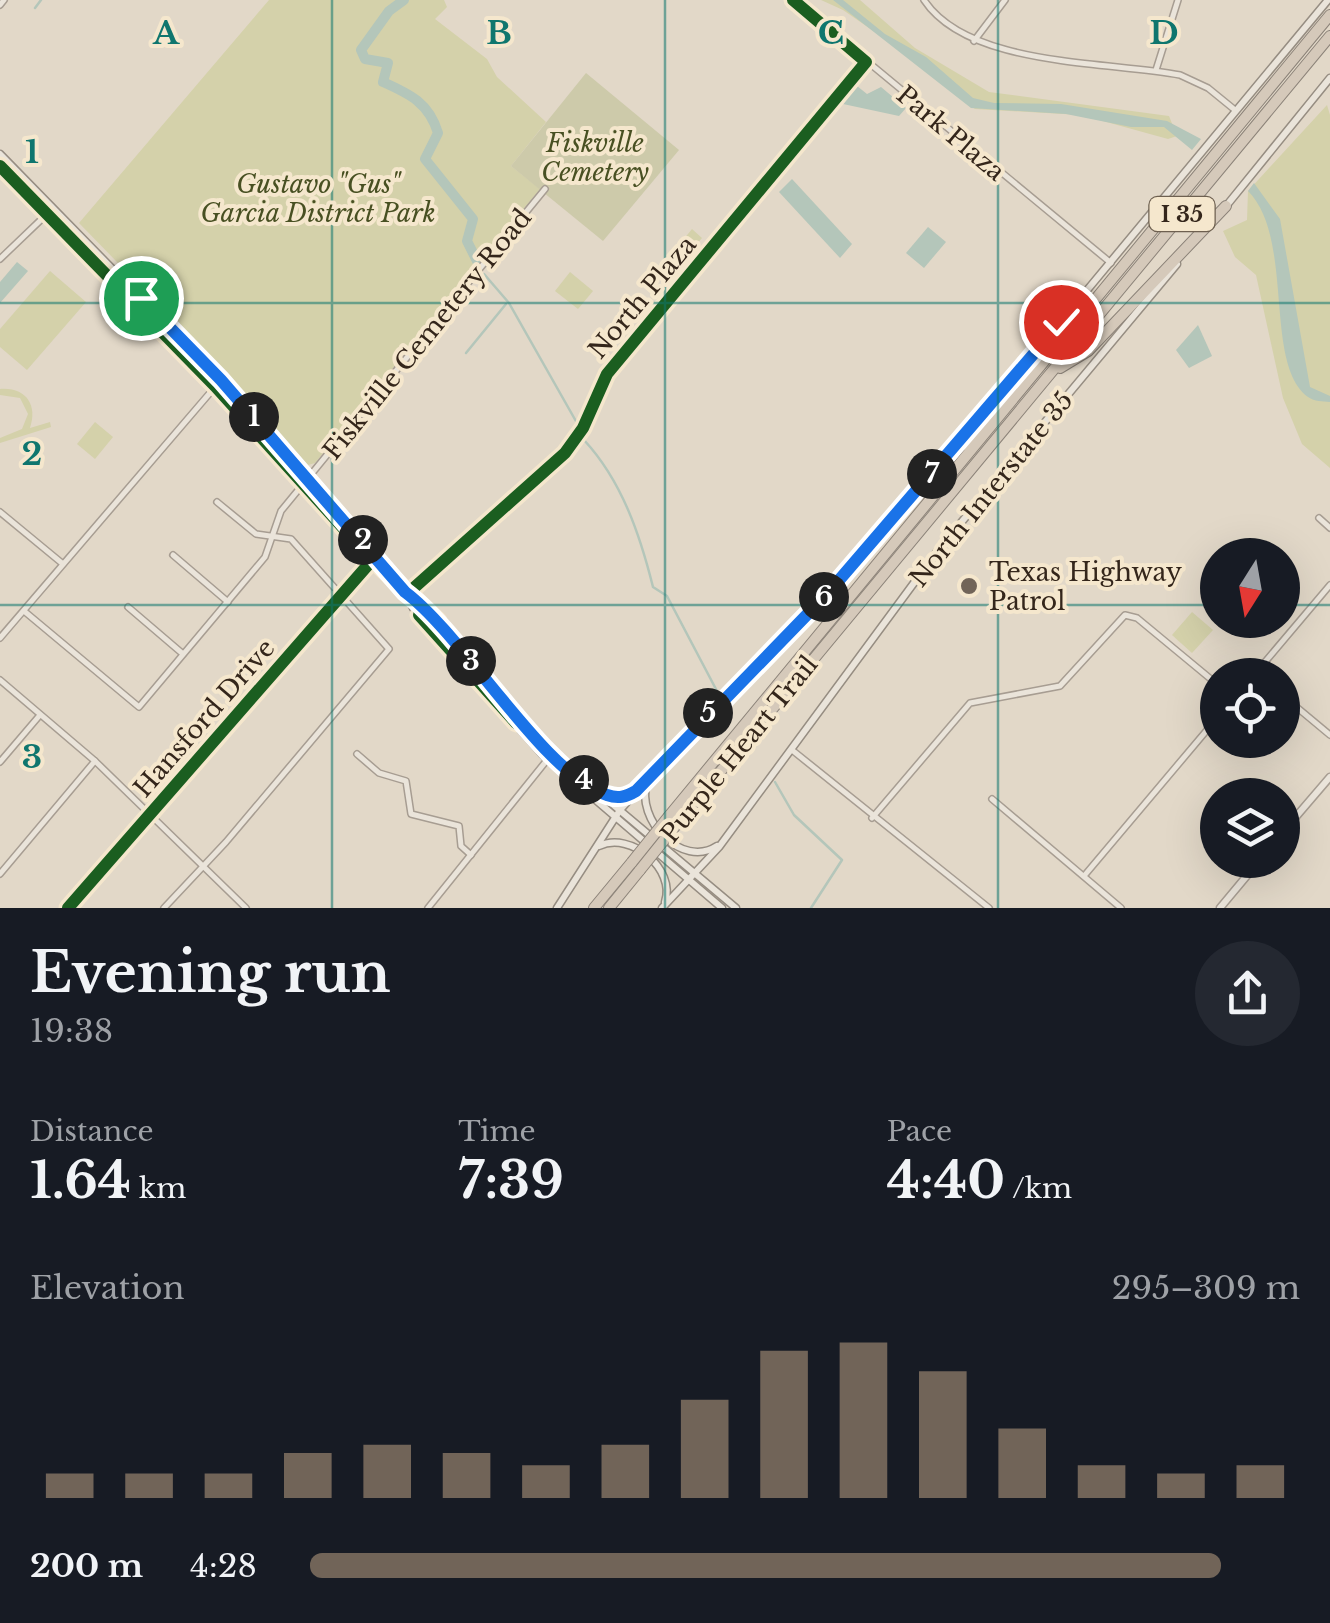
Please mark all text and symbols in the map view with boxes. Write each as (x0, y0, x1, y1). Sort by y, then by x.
text: A (152, 13, 180, 53)
text: B (486, 13, 512, 53)
text: C (818, 13, 844, 53)
text: D (1149, 13, 1179, 53)
street label: Park Plaza (890, 79, 1011, 188)
park label: Fiskville Cemetery (541, 128, 649, 188)
text: 1 (25, 132, 39, 172)
park label: Gustavo "Gus" Garcia District Park (200, 169, 436, 229)
road number: I 35 (1150, 197, 1214, 231)
street label: Fiskville Cemetery Road (317, 203, 538, 466)
street label: North Plaza (582, 229, 703, 365)
pin (99, 256, 184, 341)
icon: arrive (114, 271, 169, 326)
pin (1019, 280, 1104, 365)
icon: check (1034, 295, 1089, 350)
street label: North Interstate 35 (903, 385, 1080, 593)
pin: 1 (229, 392, 279, 442)
text: 1 (248, 399, 260, 434)
text: 2 (22, 434, 42, 474)
pin: 7 (907, 449, 957, 499)
text: 7 (925, 456, 939, 491)
pin: 2 (338, 515, 388, 565)
text: 2 (354, 522, 372, 557)
north arrow (1200, 538, 1300, 638)
map controls (1200, 538, 1300, 878)
place label: Texas Highway Patrol (989, 557, 1182, 617)
pin: 6 (799, 572, 849, 622)
marker: Texas Highway Patrol (958, 575, 980, 597)
text: 6 (815, 579, 833, 614)
street label: Hansford Drive (127, 633, 281, 804)
pin: 3 (446, 636, 496, 686)
text: 3 (462, 643, 480, 678)
street label: Purple Heart Trail (654, 650, 824, 849)
button: locate (1200, 658, 1300, 758)
pin: 5 (683, 688, 733, 738)
text: 5 (700, 695, 716, 730)
text: 3 (22, 737, 42, 777)
pin: 4 (559, 755, 609, 805)
text: 4 (575, 762, 593, 797)
button: layers (1200, 778, 1300, 878)
text: Evening run (30, 939, 390, 1007)
button: share (1195, 941, 1300, 1046)
text: 19:38 (30, 1011, 113, 1051)
text: Distance (30, 1114, 153, 1149)
text: Time (458, 1114, 536, 1149)
text: Pace (887, 1114, 952, 1149)
text: 1.64 (30, 1149, 131, 1212)
text: 7:39 (458, 1149, 564, 1212)
text: 4:40 (887, 1149, 1005, 1212)
text: km (131, 1171, 186, 1206)
text: /km (1005, 1171, 1072, 1206)
text: Elevation (30, 1268, 184, 1308)
text: 295–309 m (1112, 1268, 1300, 1308)
text: 200 m (30, 1546, 143, 1586)
text: 4:28 (190, 1546, 257, 1586)

